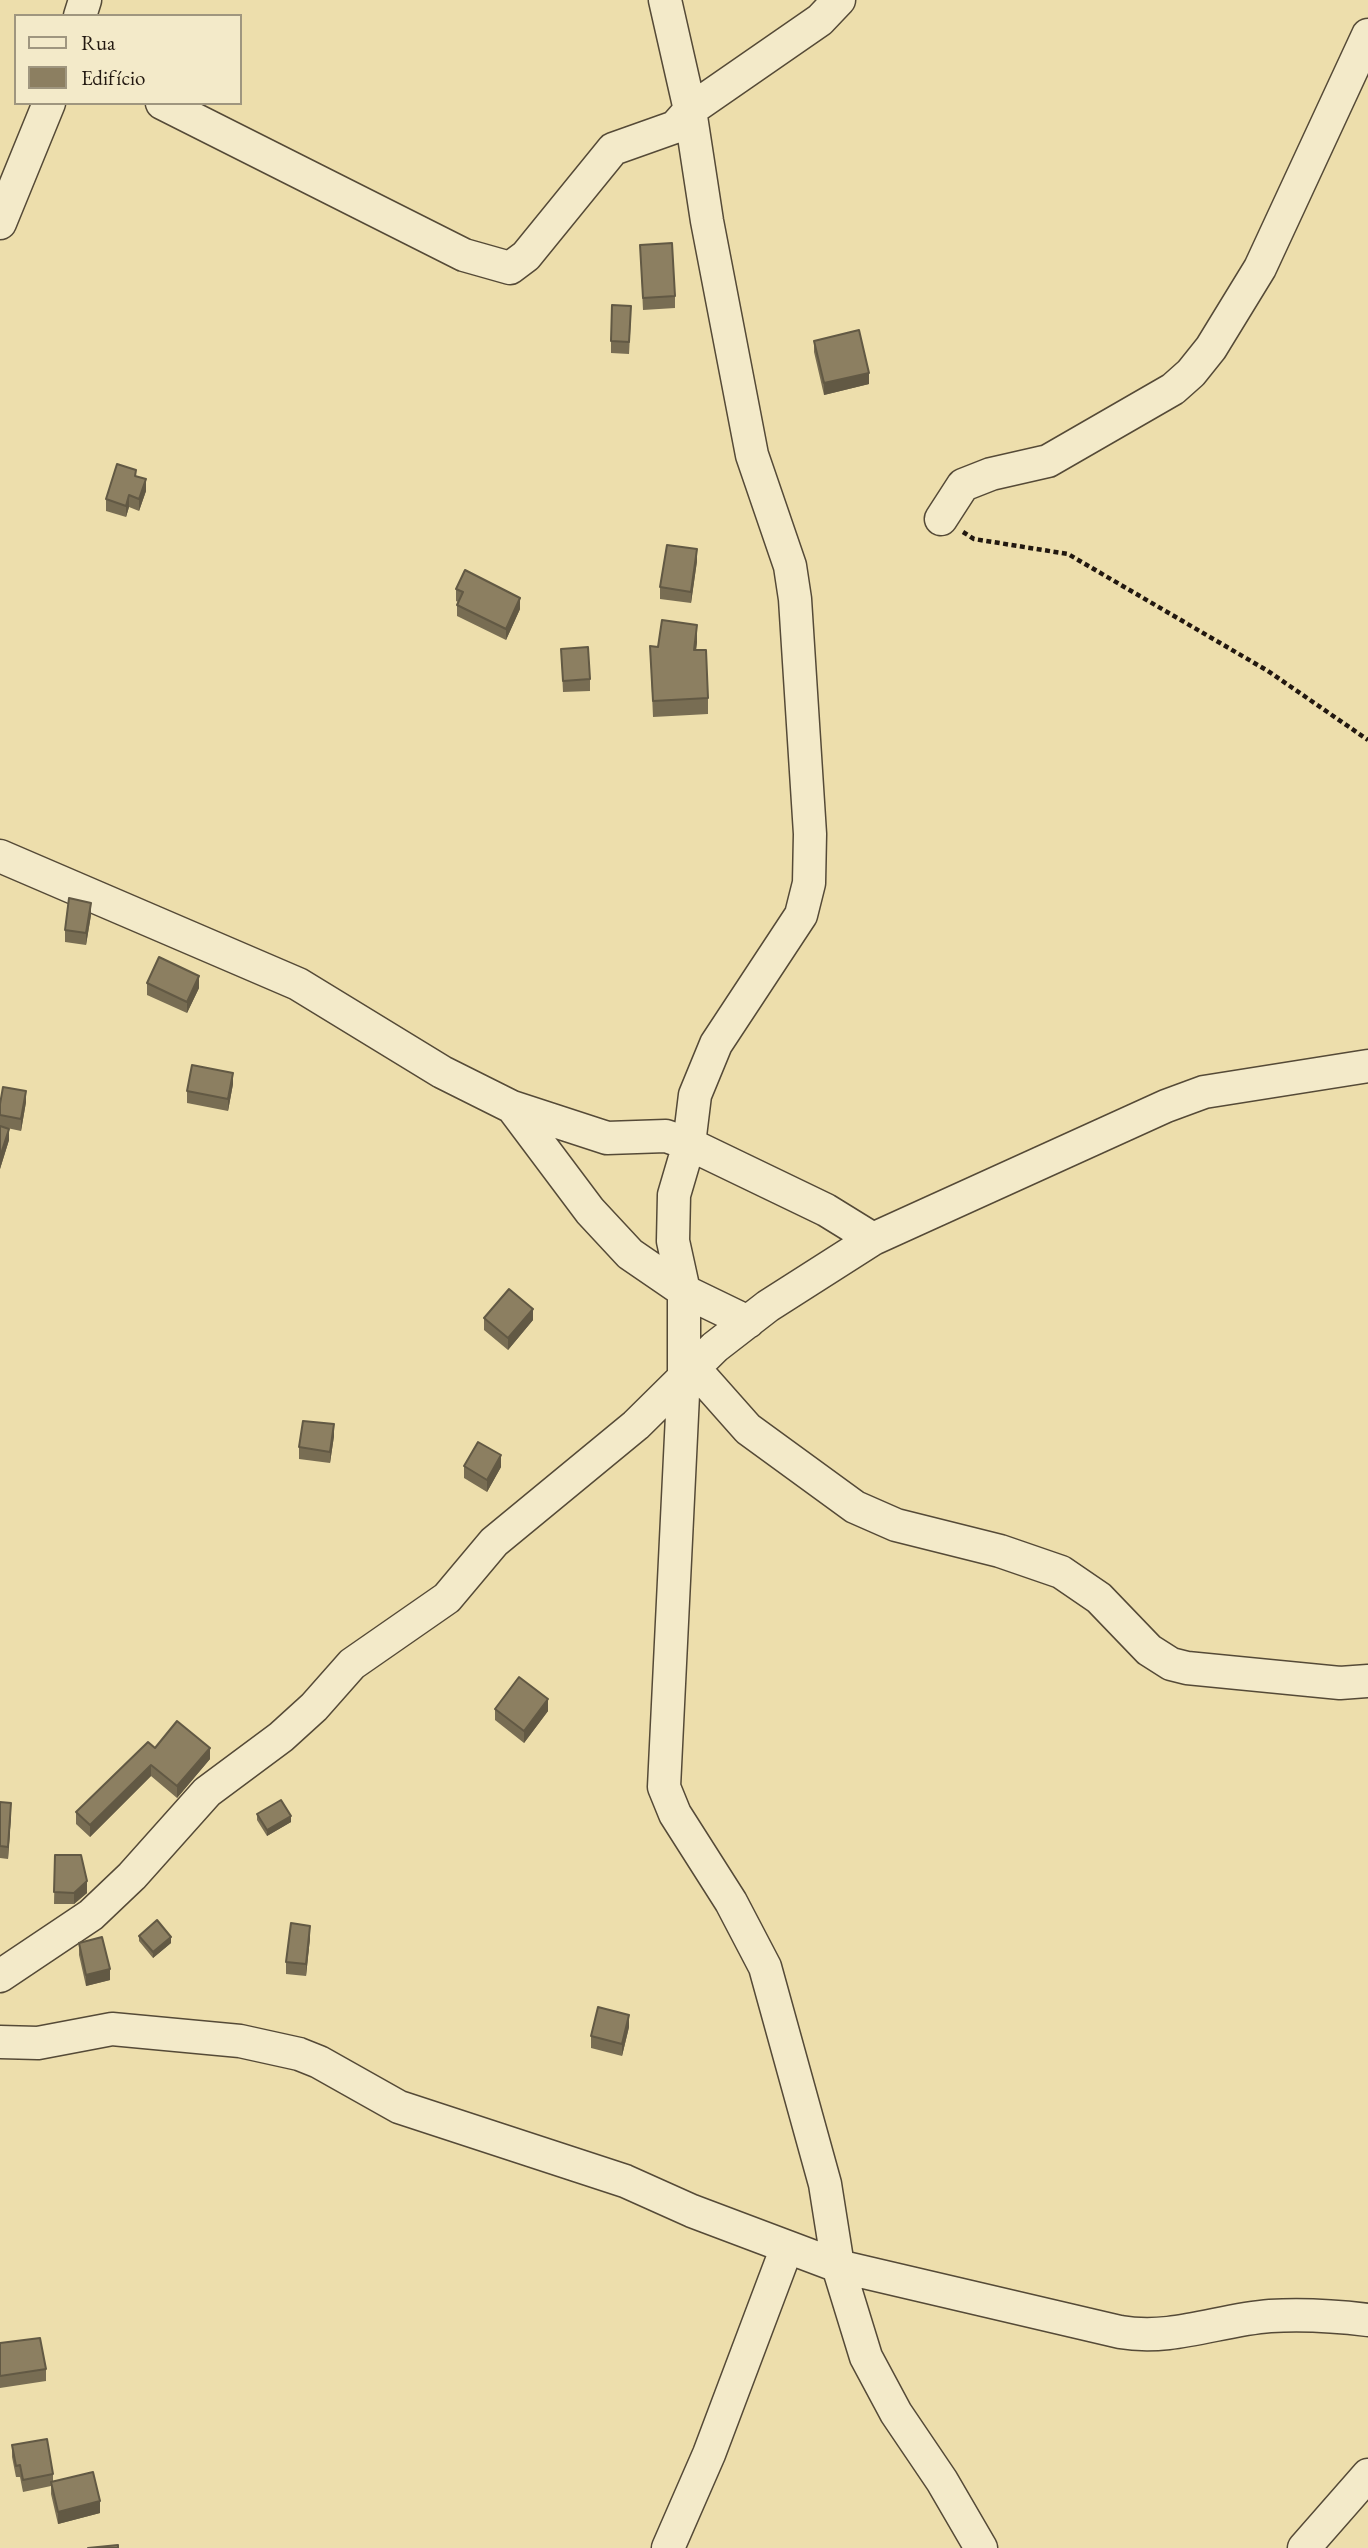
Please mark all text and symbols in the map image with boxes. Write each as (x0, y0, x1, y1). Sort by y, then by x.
legend (14, 14, 242, 105)
text: Rua (81, 29, 115, 56)
text: Edifício (81, 64, 145, 91)

